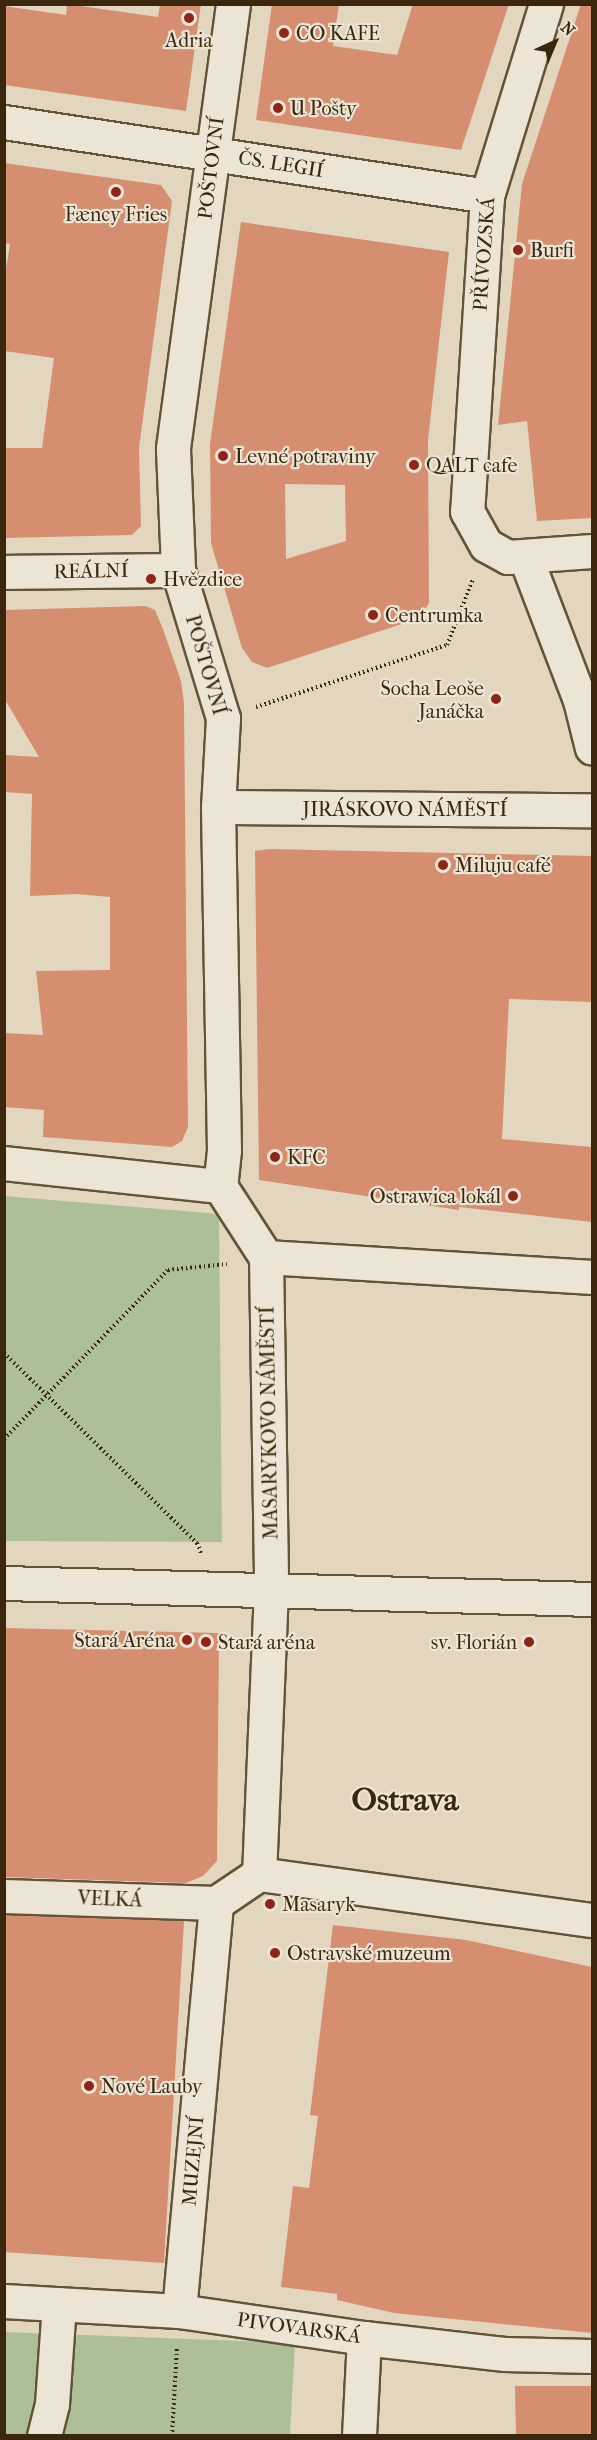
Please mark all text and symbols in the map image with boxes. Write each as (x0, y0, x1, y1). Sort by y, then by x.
marker: Adria (182, 11, 196, 25)
north arrow (525, 12, 585, 72)
text: N (557, 18, 579, 40)
place label: CO KAFE (296, 21, 380, 45)
marker: CO KAFE (277, 26, 291, 40)
place label: Adria (165, 28, 213, 52)
place label: U Pošty (290, 96, 357, 120)
marker: U Pošty (271, 101, 285, 115)
street label: POŠTOVNÍ (193, 115, 229, 221)
street label: ČS. LEGIÍ (237, 145, 325, 183)
marker: Fæncy Fries (109, 185, 123, 199)
street label: PŘÍVOZSKÁ (468, 196, 500, 312)
place label: Fæncy Fries (65, 202, 167, 226)
place label: Burfi (530, 238, 574, 262)
marker: Burfi (511, 243, 525, 257)
place label: Levné potraviny (235, 444, 376, 468)
marker: Levné potraviny (216, 449, 230, 463)
place label: QALT cafe (426, 453, 517, 477)
marker: QALT cafe (407, 458, 421, 472)
street label: REÁLNÍ (53, 558, 129, 584)
place label: Hvězdice (163, 567, 242, 591)
marker: Hvězdice (144, 572, 158, 586)
place label: Centrumka (385, 603, 483, 627)
marker: Centrumka (366, 608, 380, 622)
street label: POŠTOVNÍ (180, 612, 232, 718)
place label: Socha Leoše Janáčka (381, 676, 484, 723)
marker: Socha Leoše Janáčka (489, 692, 503, 706)
street label: JIRÁSKOVO NÁMĚSTÍ (303, 797, 507, 821)
place label: Miluju café (455, 853, 551, 877)
marker: Miluju café (436, 858, 450, 872)
place label: KFC (287, 1145, 326, 1169)
marker: KFC (268, 1150, 282, 1164)
place label: Ostrawica lokál (370, 1184, 501, 1208)
marker: Ostrawica lokál (506, 1189, 520, 1203)
street label: MASARYKOVO NÁMĚSTÍ (255, 1306, 283, 1540)
place label: Stará Aréna (74, 1628, 175, 1652)
place label: Stará aréna (218, 1630, 315, 1654)
place label: sv. Florián (431, 1630, 517, 1654)
marker: Stará Aréna (180, 1633, 194, 1647)
marker: Stará aréna (199, 1635, 213, 1649)
marker: sv. Florián (522, 1635, 536, 1649)
district label: Ostrava (352, 1781, 458, 1819)
street label: VELKÁ (77, 1886, 143, 1912)
place label: Masaryk (282, 1892, 355, 1916)
marker: Masaryk (263, 1897, 277, 1911)
place label: Ostravské muzeum (287, 1941, 451, 1965)
marker: Ostravské muzeum (268, 1946, 282, 1960)
place label: Nové Lauby (101, 2074, 202, 2098)
marker: Nové Lauby (82, 2079, 96, 2093)
street label: MUZEJNÍ (177, 2115, 209, 2207)
street label: PIVOVARSKÁ (236, 2307, 362, 2349)

